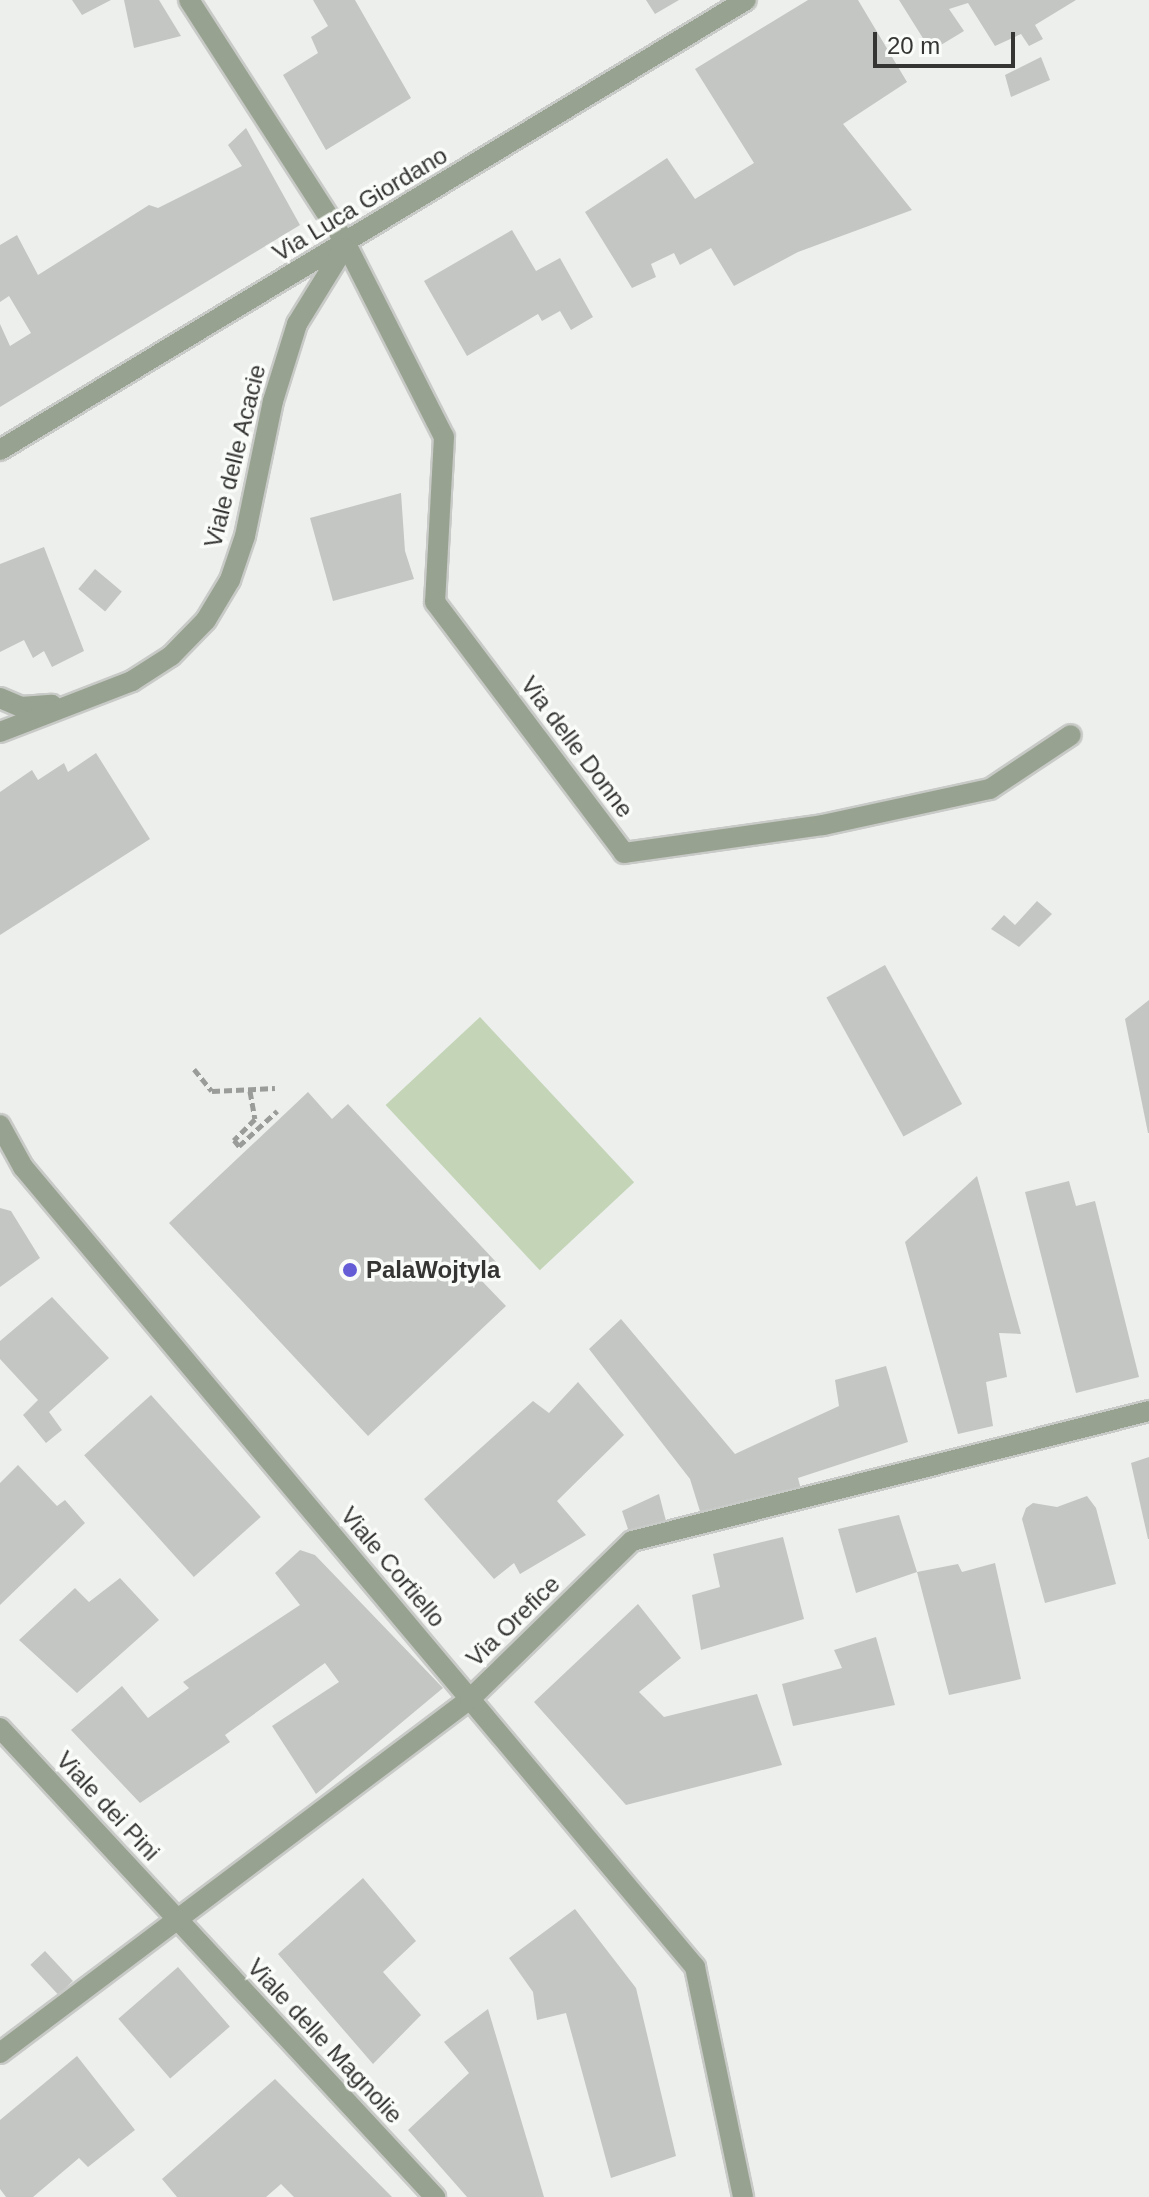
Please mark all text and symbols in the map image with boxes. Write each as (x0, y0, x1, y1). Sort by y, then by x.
scale bar (877, 16, 1019, 66)
text: 20 m (887, 32, 940, 59)
street label: Via Luca Giordano (268, 141, 452, 267)
street label: Viale delle Acacie (198, 361, 272, 551)
street label: Via delle Donne (515, 671, 639, 823)
place label: PalaWojtyla (366, 1256, 500, 1284)
marker: PalaWojtyla (341, 1261, 359, 1279)
street label: Viale Cortiello (335, 1501, 451, 1633)
street label: Via Orefice (460, 1570, 566, 1672)
street label: Viale dei Pini (50, 1746, 166, 1866)
street label: Viale delle Magnolie (241, 1953, 409, 2129)

